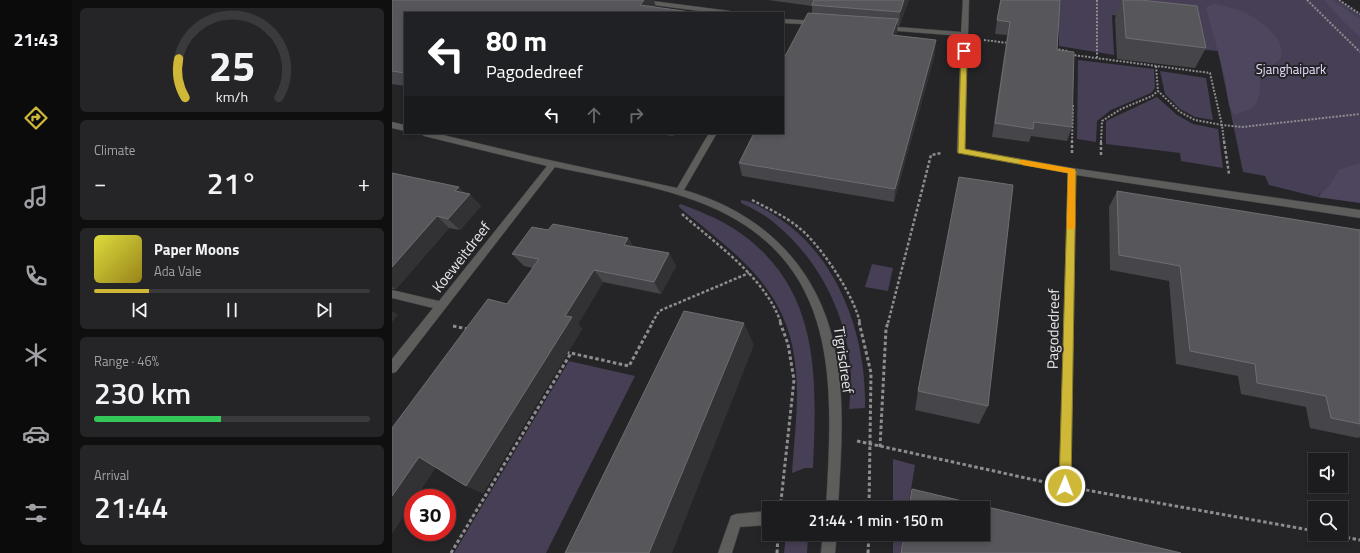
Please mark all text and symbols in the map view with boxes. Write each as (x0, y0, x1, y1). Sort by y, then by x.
text: 80 m (486, 19, 547, 62)
text: 21:43 (14, 26, 58, 53)
icon: left (420, 28, 472, 80)
text: 25 (209, 34, 255, 97)
pin (947, 34, 981, 68)
icon: arrive (953, 40, 975, 62)
text: Pagodedreef (486, 58, 583, 85)
park label: Sjanghaipark (1256, 59, 1326, 79)
text: km/h (216, 86, 248, 108)
icon: directions (22, 104, 50, 132)
icon: left (541, 104, 563, 126)
icon: ahead (583, 104, 605, 126)
icon: right (625, 104, 647, 126)
text: Climate (94, 140, 135, 160)
text: 21° (207, 160, 257, 206)
text: − (94, 166, 106, 200)
text: + (358, 166, 370, 200)
icon: music (22, 183, 50, 211)
street label: Koeweitdreef (426, 217, 496, 297)
text: Paper Moons (154, 238, 239, 261)
text: Ada Vale (154, 261, 201, 281)
icon: phone (22, 262, 50, 290)
street label: Pagodedreef (1041, 288, 1065, 369)
icon: previous (129, 299, 151, 321)
icon: pause (221, 299, 243, 321)
icon: next (313, 299, 335, 321)
street label: Tigrisdreef (828, 325, 860, 395)
icon: climate (22, 341, 50, 369)
text: Range · 46% (94, 351, 159, 371)
text: 230 km (94, 370, 191, 416)
icon: car (22, 420, 50, 448)
map controls (1308, 453, 1348, 541)
button: sound (1308, 453, 1348, 493)
text: Arrival (94, 465, 129, 485)
position arrow (1044, 465, 1086, 507)
text: 21:44 (94, 484, 168, 530)
speed limit sign: 30 (404, 489, 456, 541)
icon: filters (22, 499, 50, 527)
button: search (1308, 501, 1348, 541)
text: 21:44 · 1 min · 150 m (809, 509, 943, 532)

